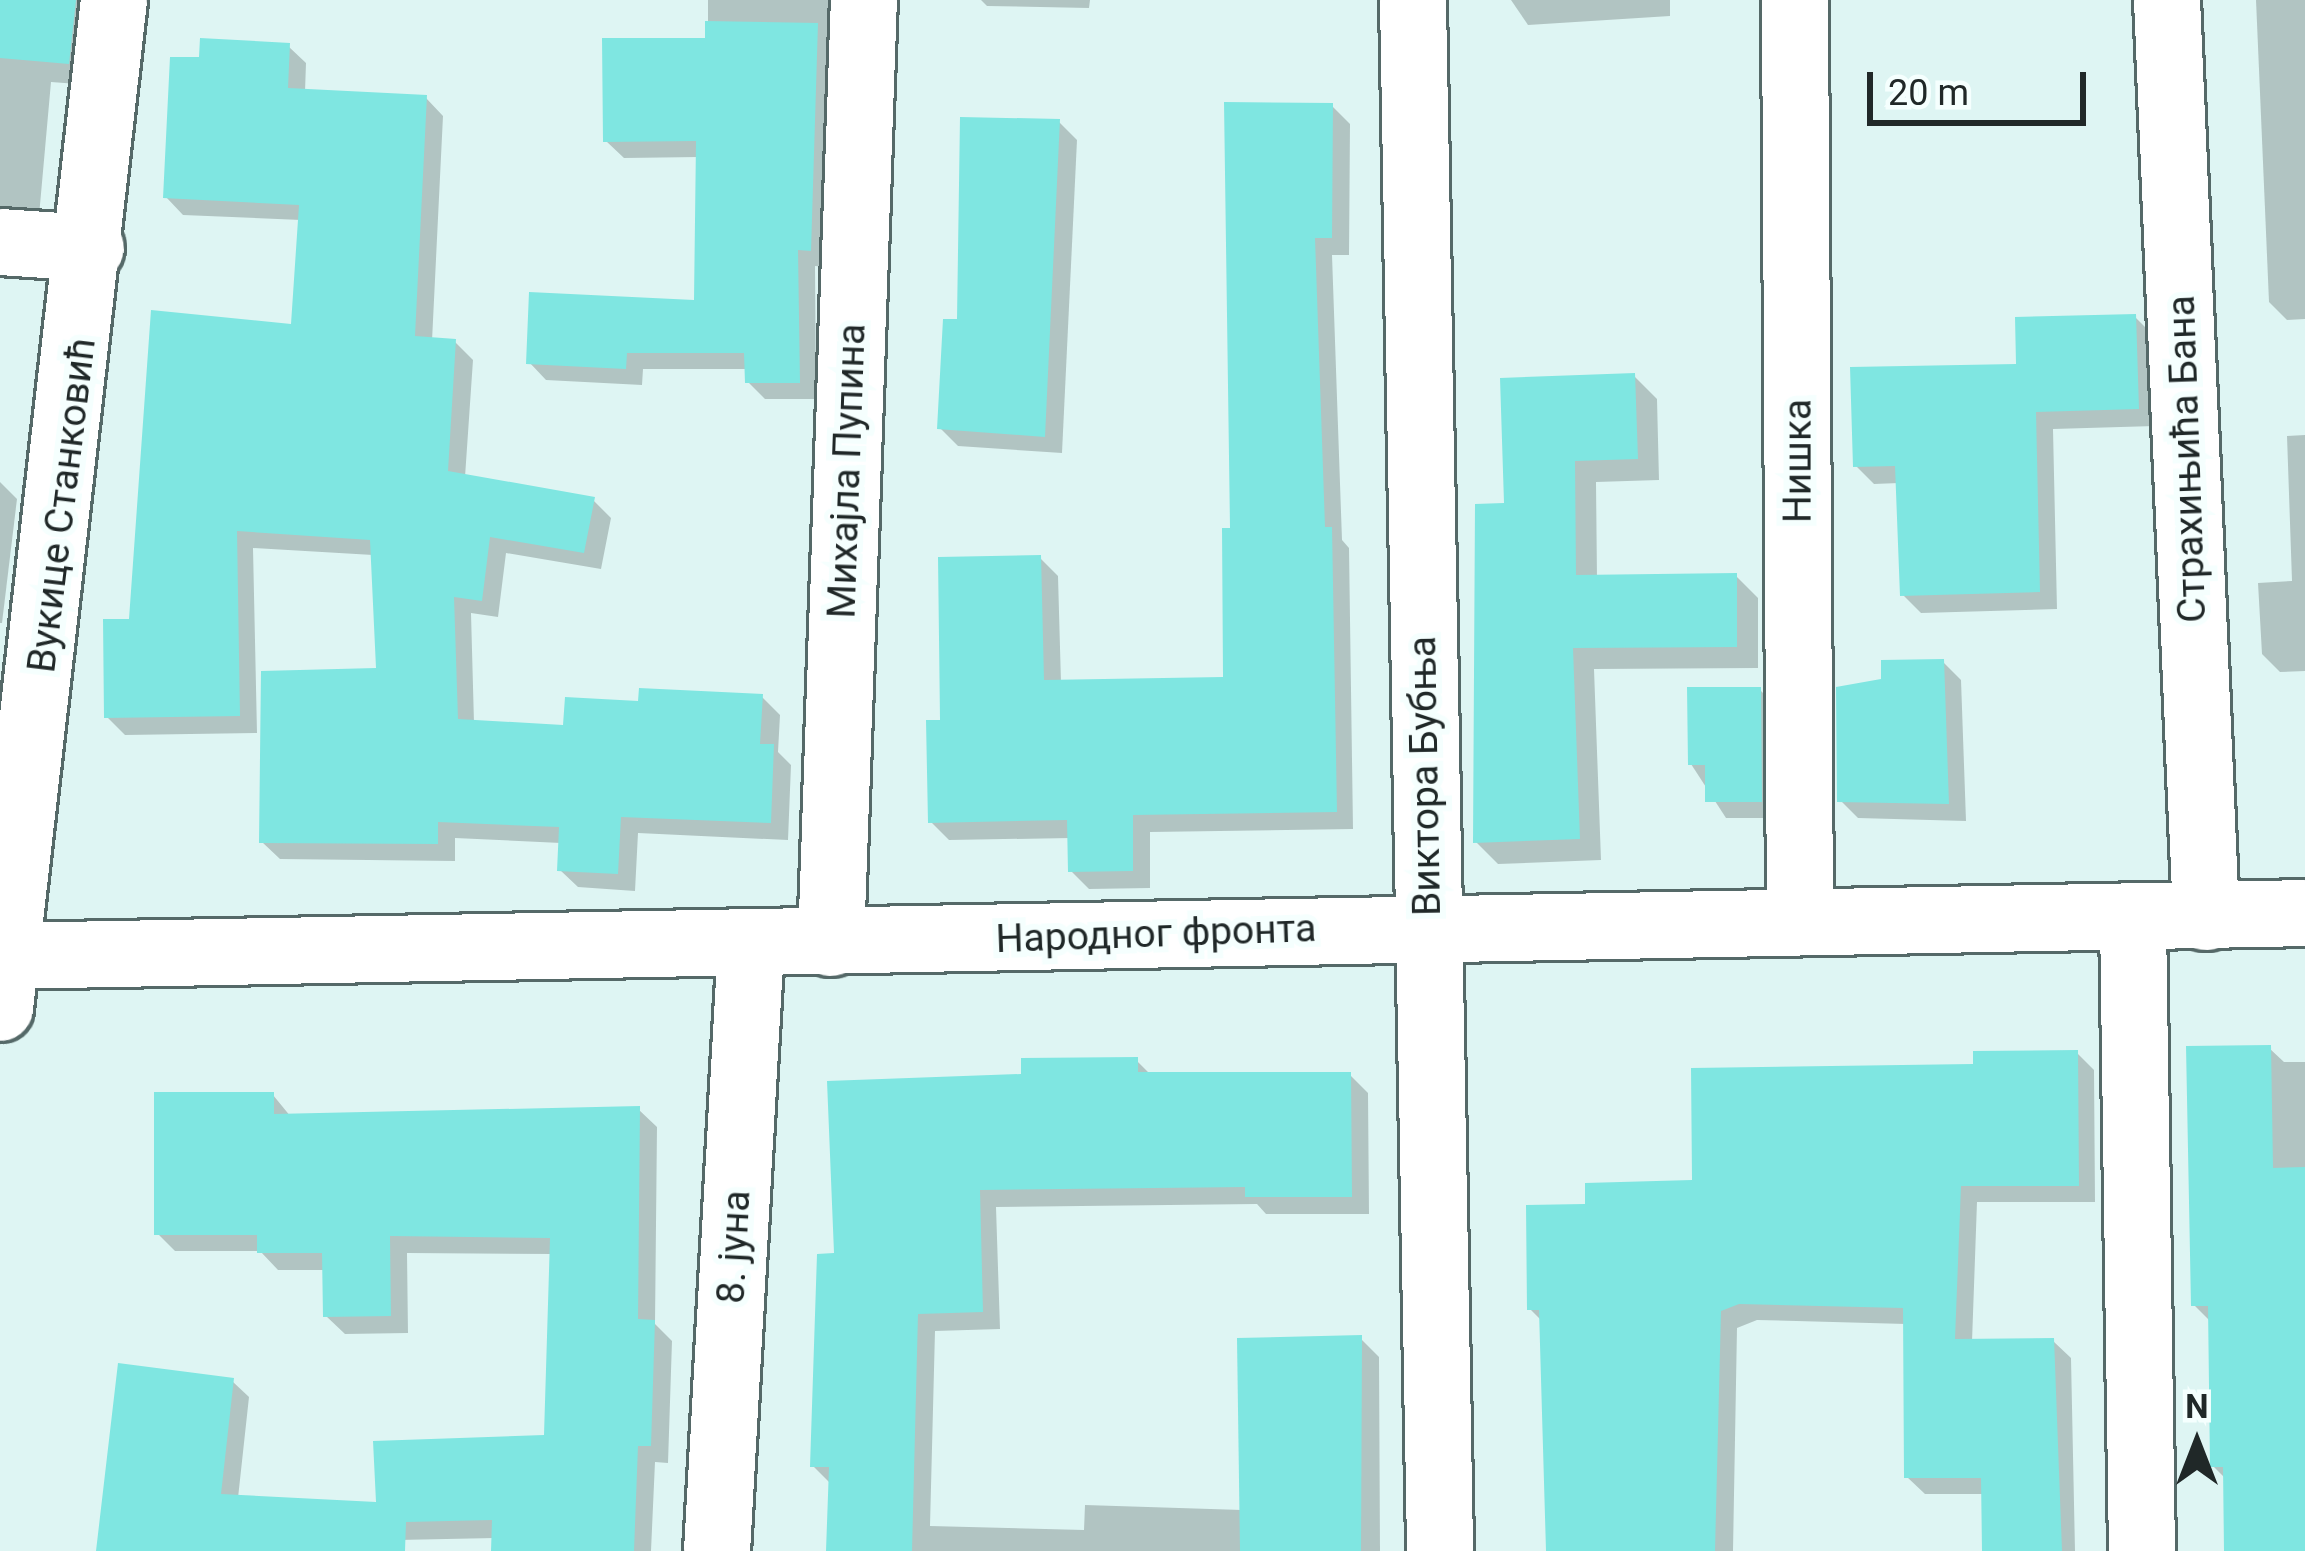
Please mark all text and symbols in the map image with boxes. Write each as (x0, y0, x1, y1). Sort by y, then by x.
scale bar (1873, 48, 2092, 122)
text: 20 m (1888, 72, 1969, 114)
street label: Страхињића Бана (2158, 294, 2216, 624)
street label: Михајла Пупина (818, 323, 876, 619)
street label: Вукице Станковић (18, 335, 106, 675)
street label: Нишка (1775, 399, 1821, 523)
street label: Виктора Бубња (1399, 636, 1451, 916)
street label: Народног фронта (995, 905, 1317, 963)
street label: 8. јуна (708, 1189, 760, 1305)
north arrow (2137, 1383, 2257, 1503)
text: N (2185, 1387, 2209, 1426)

